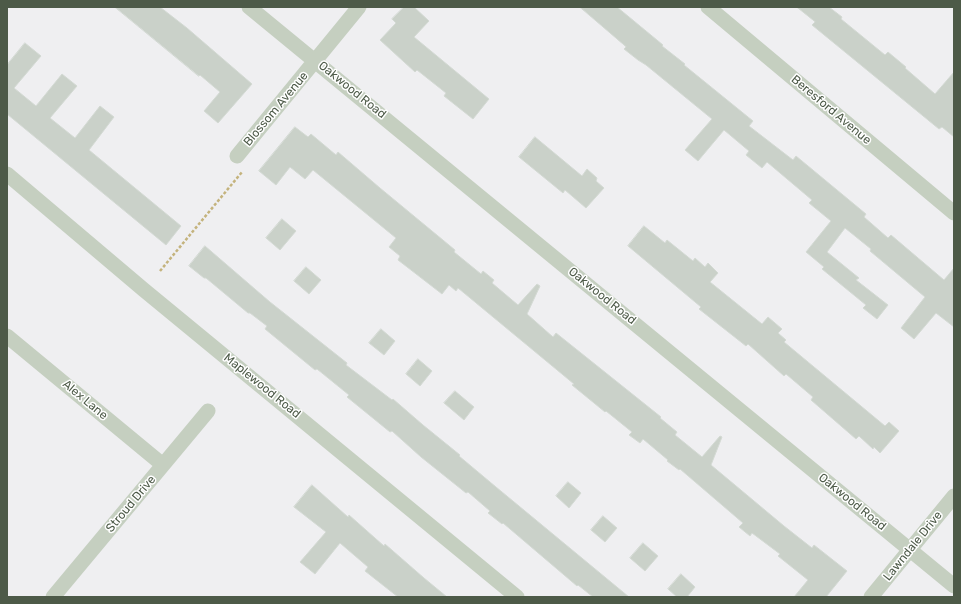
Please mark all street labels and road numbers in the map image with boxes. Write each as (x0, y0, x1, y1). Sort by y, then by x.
street label: Oakwood Road (315, 58, 389, 122)
street label: Blossom Avenue (241, 69, 311, 149)
street label: Beresford Avenue (788, 72, 874, 148)
street label: Oakwood Road (565, 264, 639, 328)
street label: Maplewood Road (221, 351, 303, 421)
street label: Alex Lane (60, 377, 110, 423)
street label: Oakwood Road (815, 470, 889, 534)
street label: Stroud Drive (103, 473, 159, 535)
street label: Lawndale Drive (881, 508, 945, 584)

